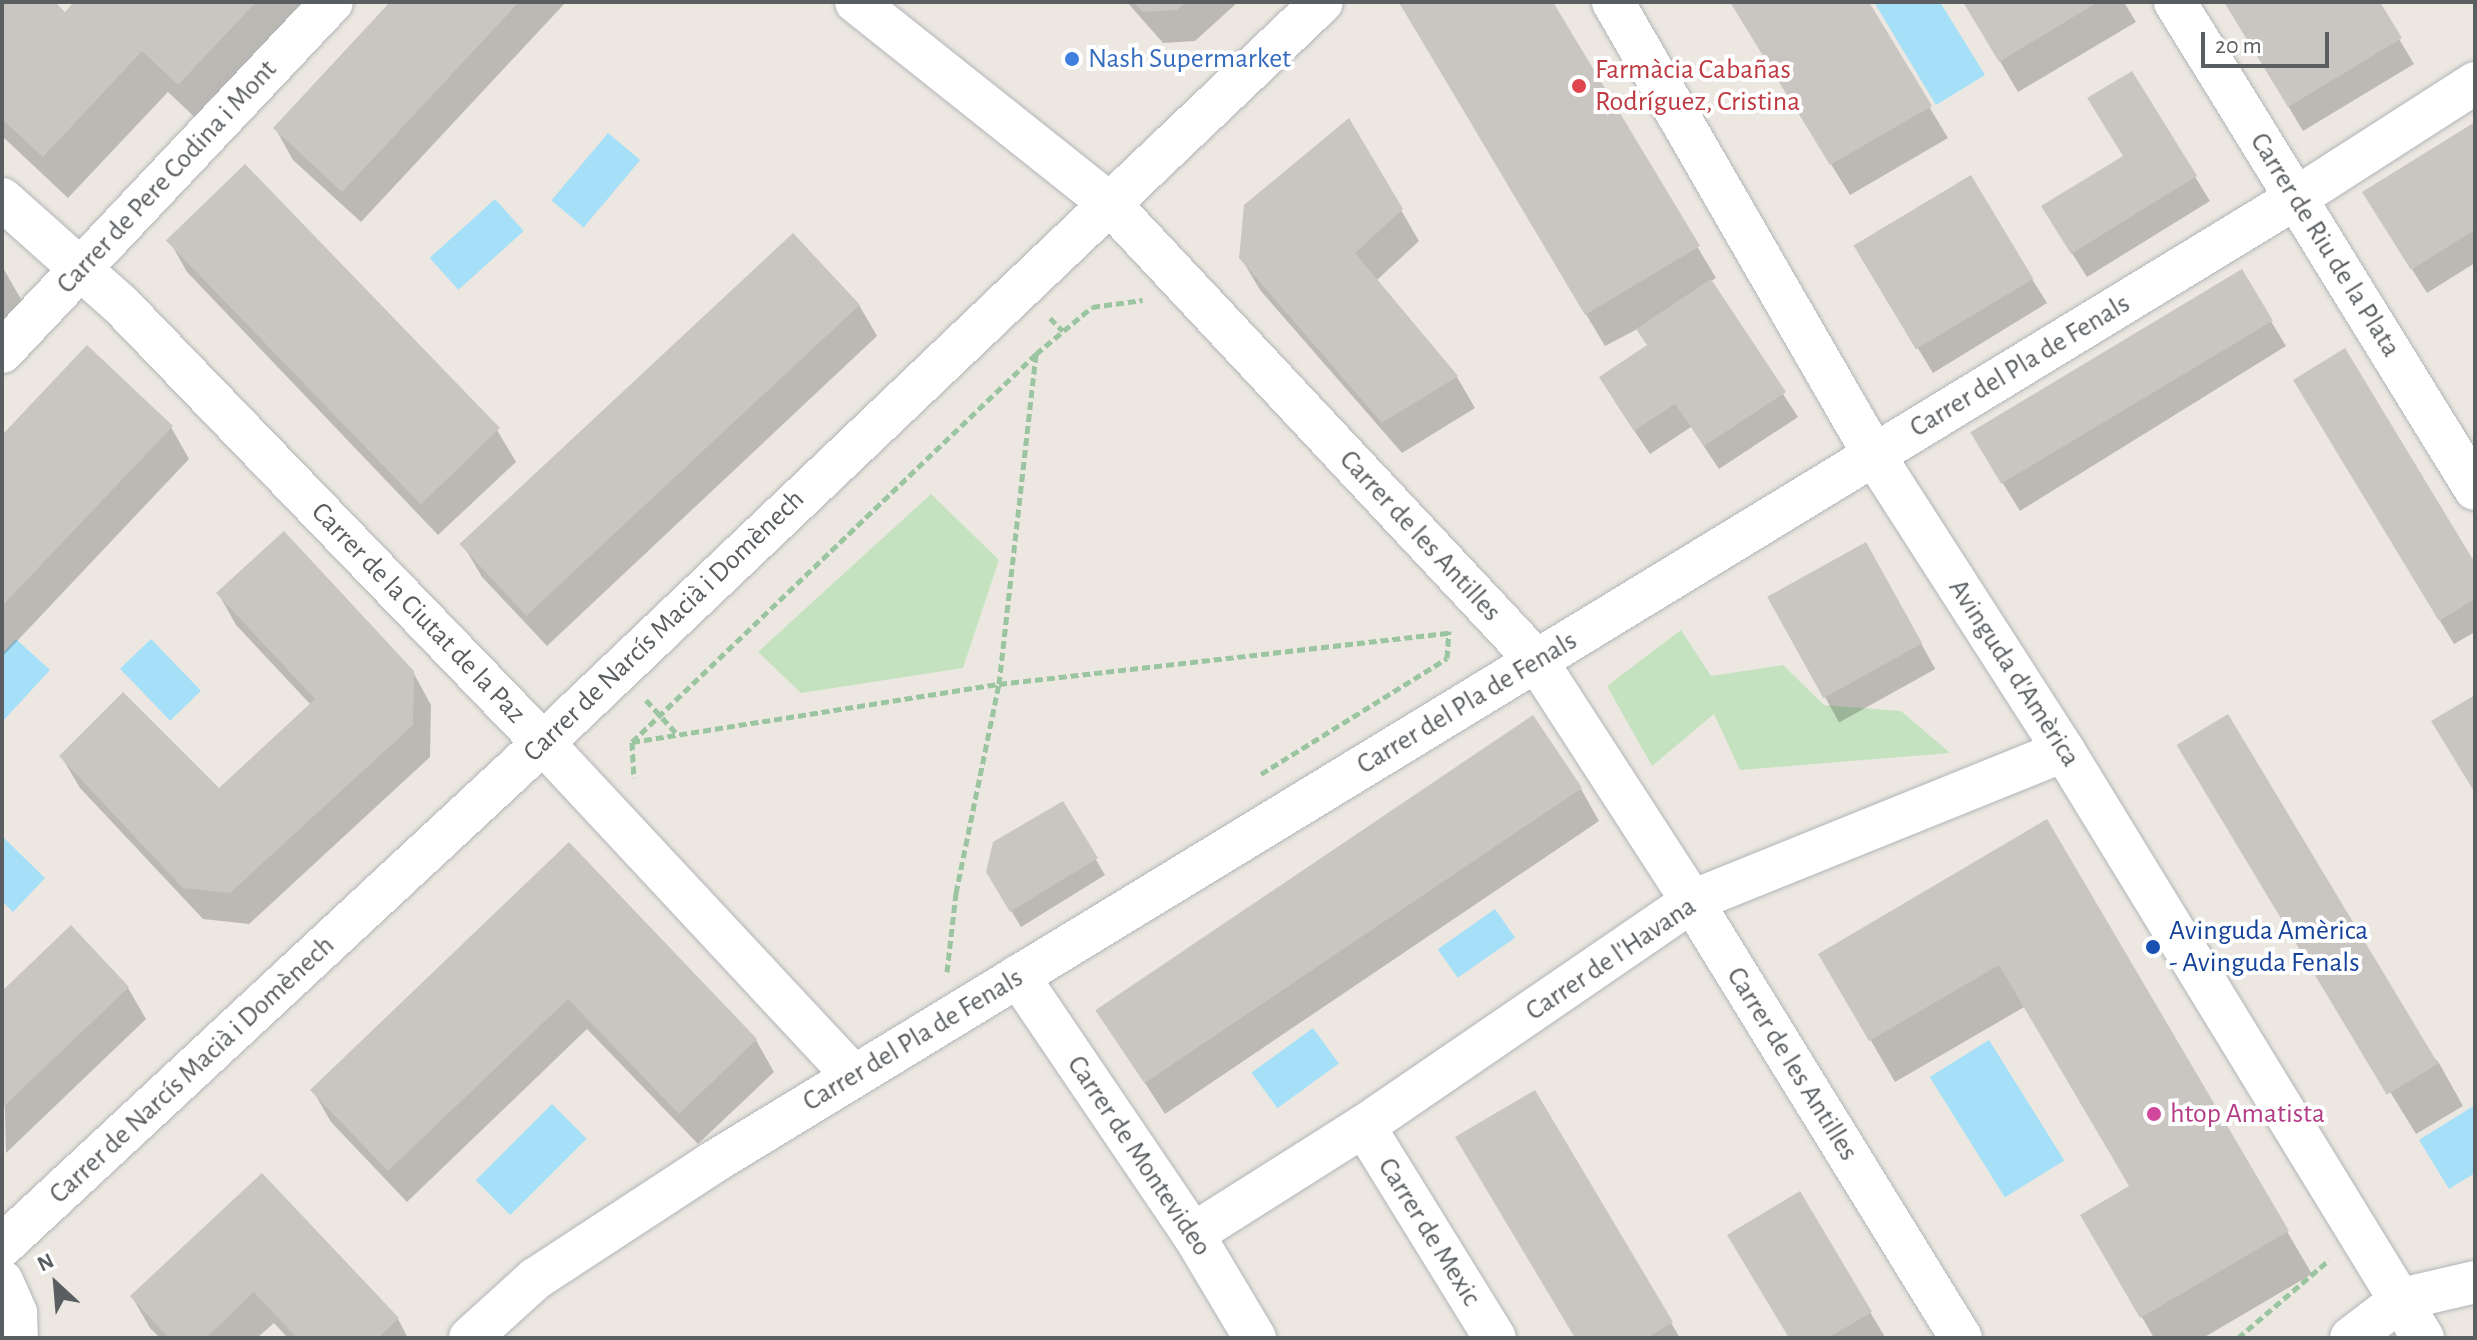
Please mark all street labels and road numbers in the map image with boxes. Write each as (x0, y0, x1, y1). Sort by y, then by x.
street label: Carrer de Pere Codina i Mont (50, 53, 284, 301)
street label: Carrer de Riu de la Plata (2242, 127, 2408, 363)
street label: Carrer del Pla de Fenals (1904, 287, 2136, 445)
street label: Carrer de les Antilles (1332, 443, 1508, 629)
street label: Carrer de Narcís Macià i Domènech (517, 483, 811, 769)
street label: Carrer de la Ciutat de la Paz (304, 496, 532, 730)
street label: Avinguda d'Amèrica (1941, 573, 2087, 773)
street label: Carrer del Pla de Fenals (1351, 624, 1583, 782)
street label: Carrer de l'Havana (1520, 890, 1702, 1028)
street label: Carrer de Narcís Macià i Domènech (43, 929, 341, 1211)
street label: Carrer del Pla de Fenals (797, 961, 1029, 1119)
street label: Carrer de les Antilles (1719, 961, 1865, 1167)
street label: Carrer de Montevideo (1059, 1049, 1219, 1263)
street label: Carrer de Mexic (1370, 1152, 1488, 1312)

